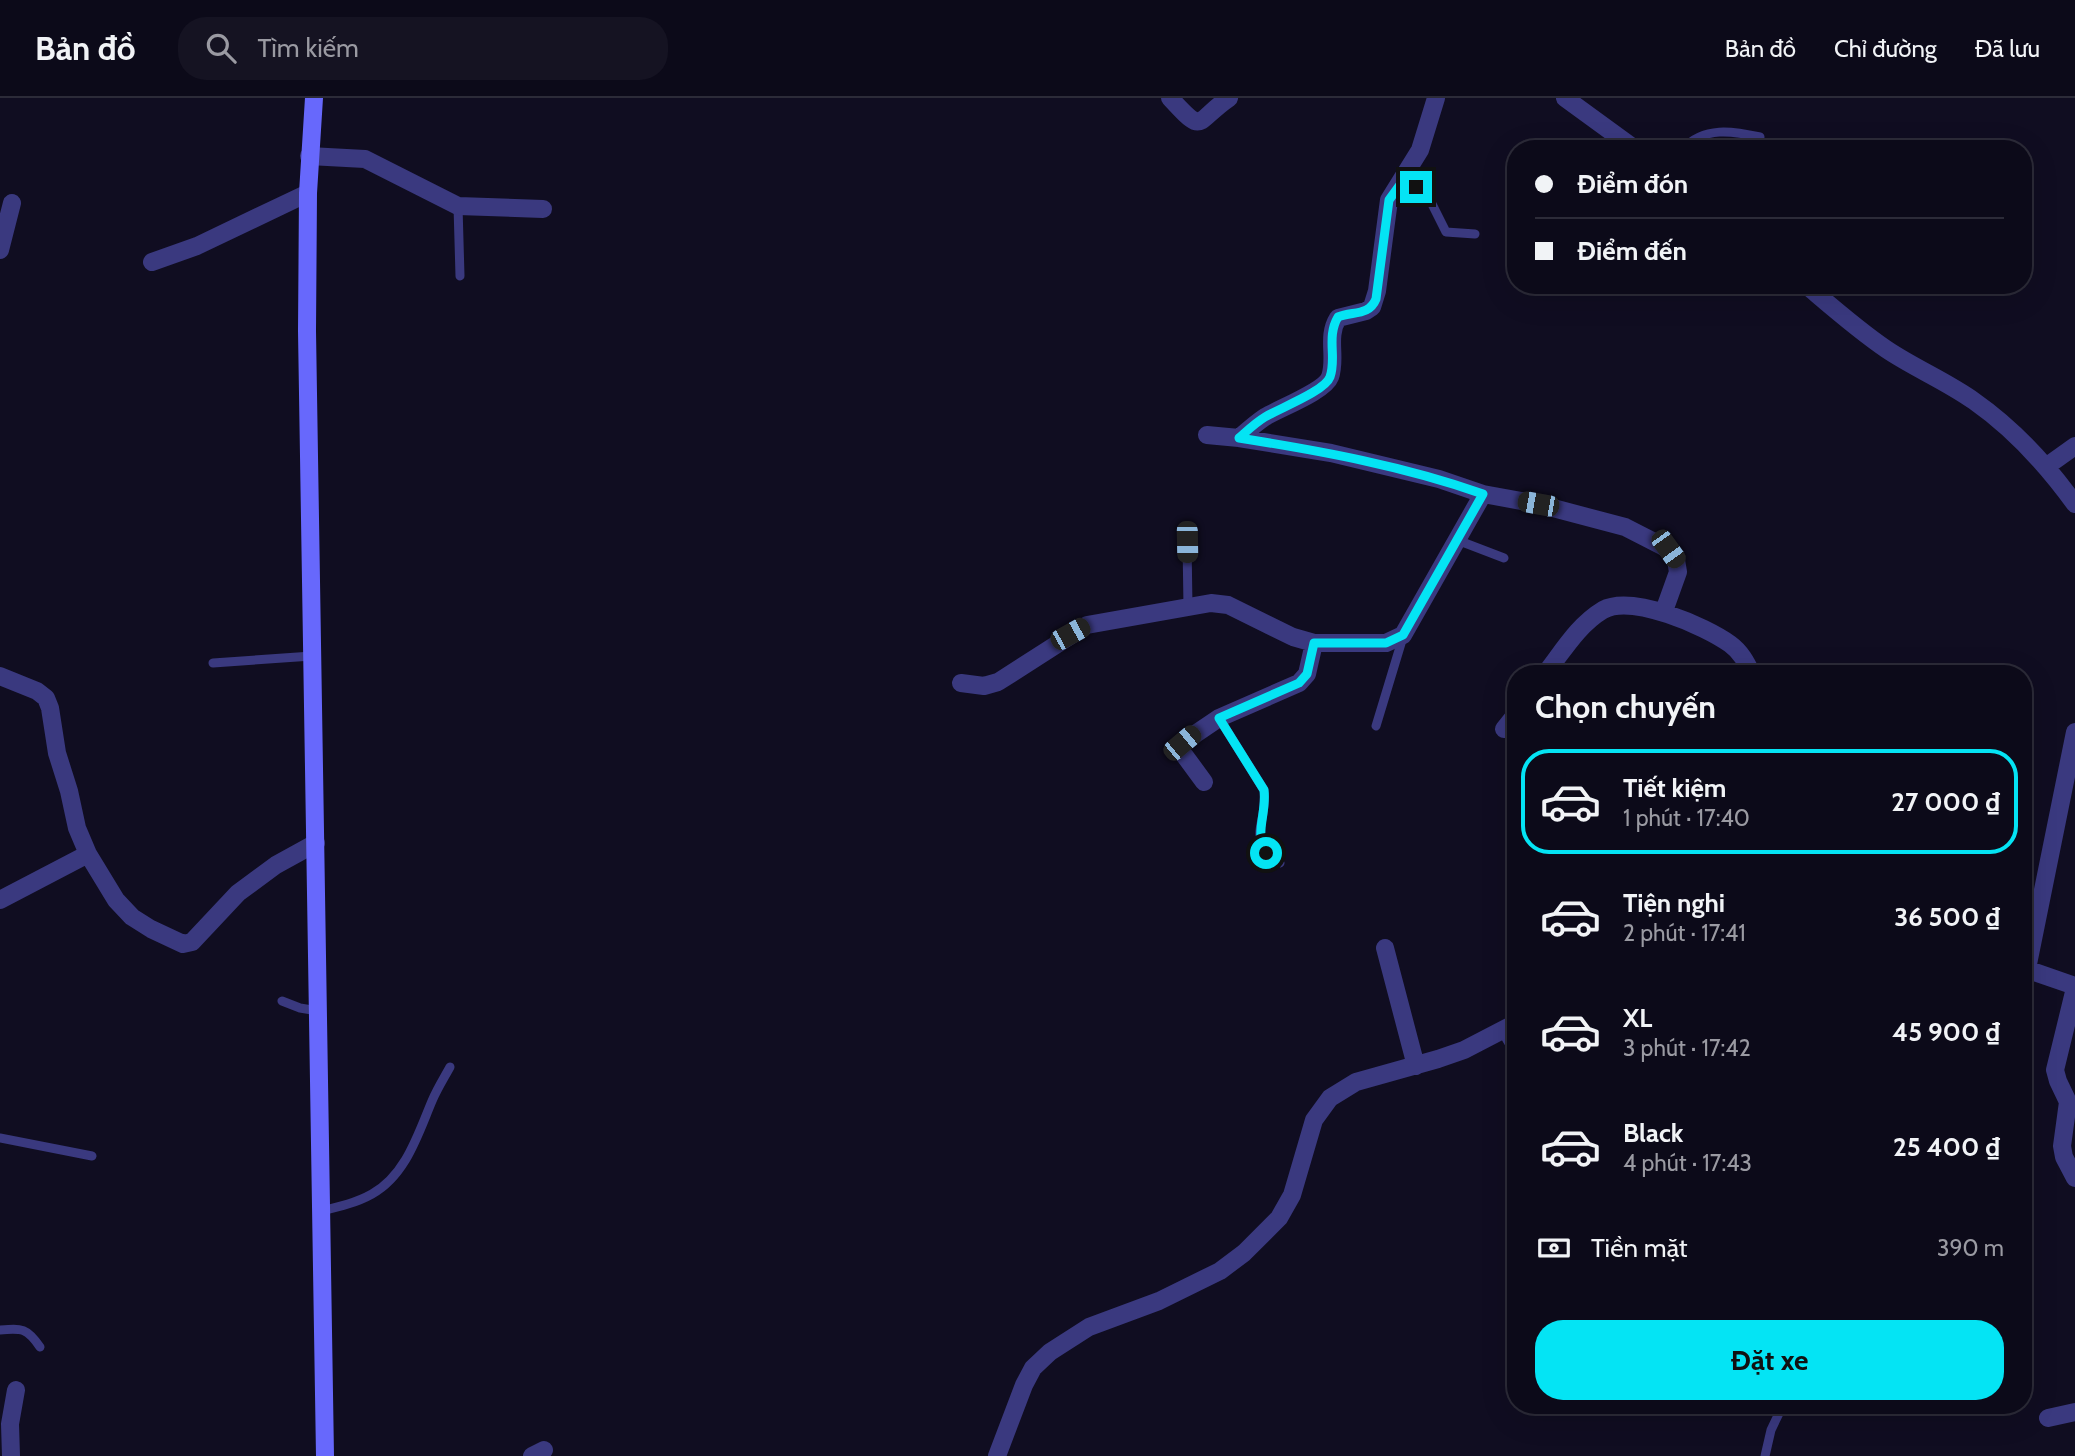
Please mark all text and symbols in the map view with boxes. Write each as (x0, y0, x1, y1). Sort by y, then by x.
search box (178, 17, 668, 80)
text: Bản đồ (35, 28, 136, 68)
icon: search (202, 29, 240, 67)
text: Tìm kiếm (258, 32, 359, 64)
text: Bản đồ (1725, 34, 1796, 63)
text: Chỉ đường (1834, 34, 1937, 63)
text: Đã lưu (1975, 34, 2040, 63)
text: Điểm đón (1577, 168, 1688, 200)
route end (1400, 171, 1432, 203)
text: Điểm đến (1577, 235, 1687, 267)
car (1516, 490, 1561, 518)
car (1177, 521, 1198, 563)
car (1648, 526, 1689, 572)
car (1047, 615, 1094, 653)
text: Chọn chuyến (1535, 687, 1716, 726)
car (1160, 721, 1205, 765)
icon: car (1539, 770, 1602, 833)
text: Tiết kiệm (1623, 772, 1726, 804)
text: 27 000 ₫ (1891, 786, 2000, 818)
text: 1 phút · 17:40 (1623, 804, 1750, 832)
route start (1250, 837, 1282, 869)
icon: car (1539, 885, 1602, 948)
text: Tiện nghi (1623, 887, 1725, 919)
text: 36 500 ₫ (1894, 901, 2000, 933)
text: 2 phút · 17:41 (1623, 919, 1746, 947)
icon: car (1539, 1000, 1602, 1063)
text: XL (1623, 1002, 1652, 1034)
text: 45 900 ₫ (1892, 1016, 2000, 1048)
text: 3 phút · 17:42 (1623, 1034, 1751, 1062)
icon: car (1539, 1115, 1602, 1178)
text: Black (1623, 1117, 1683, 1149)
text: 25 400 ₫ (1893, 1131, 2000, 1163)
text: 4 phút · 17:43 (1623, 1149, 1752, 1177)
icon: cash (1535, 1229, 1573, 1267)
text: Tiền mặt (1591, 1232, 1688, 1264)
text: 390 m (1937, 1234, 2004, 1262)
button: Đặt xe (1535, 1320, 2004, 1400)

